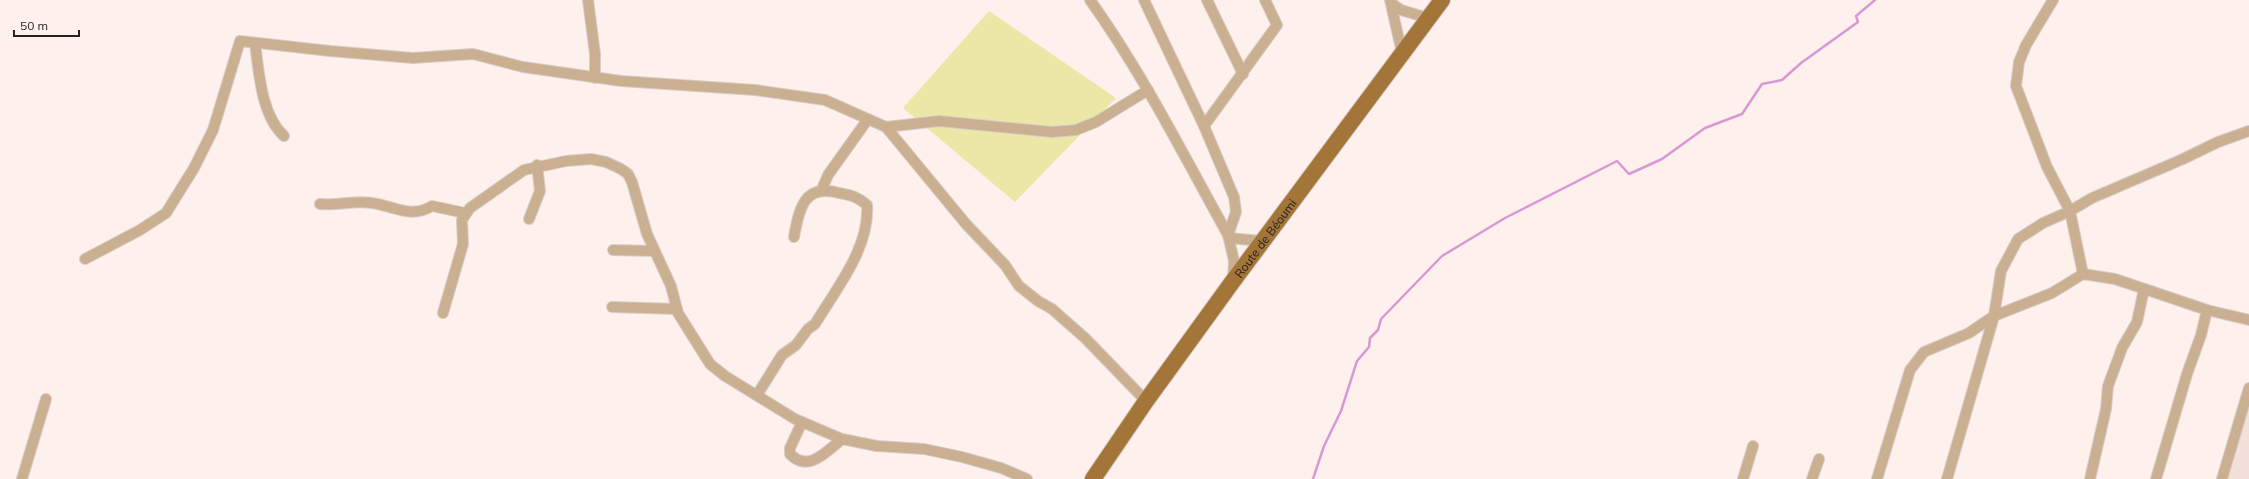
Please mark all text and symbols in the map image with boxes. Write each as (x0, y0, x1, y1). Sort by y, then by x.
scale bar (14, 12, 79, 38)
text: 50 m (20, 18, 48, 33)
street label: Route de Béoumi (1231, 196, 1299, 281)

